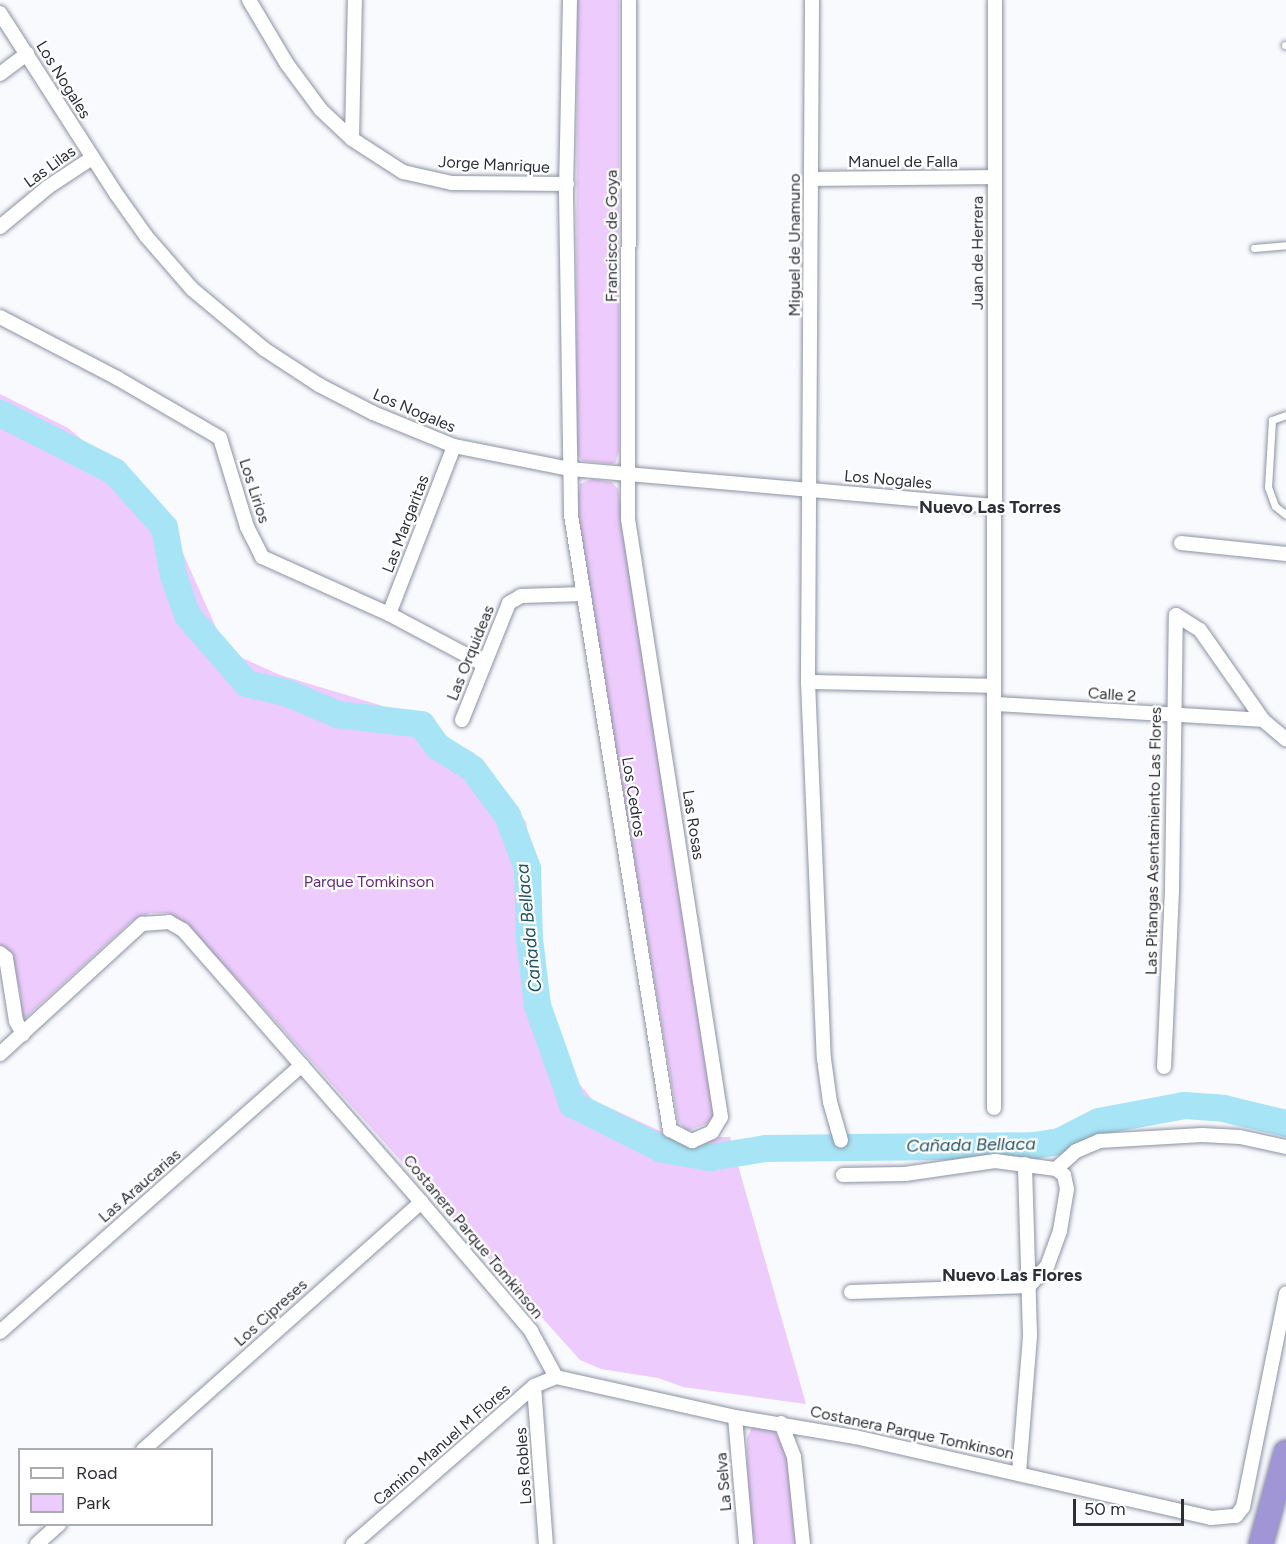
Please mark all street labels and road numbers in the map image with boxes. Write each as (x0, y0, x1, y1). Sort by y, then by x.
street label: Los Nogales (32, 38, 94, 122)
street label: Las Lilas (20, 142, 80, 192)
street label: Jorge Manrique (438, 152, 550, 178)
street label: Manuel de Falla (848, 152, 958, 172)
street label: Francisco de Goya (602, 170, 622, 302)
street label: Miguel de Unamuno (785, 174, 805, 316)
street label: Juan de Herrera (968, 196, 988, 310)
street label: Los Nogales (370, 385, 458, 437)
street label: Los Lirios (235, 456, 273, 526)
street label: Los Nogales (843, 467, 933, 493)
street label: Las Margaritas (379, 472, 433, 576)
street label: Las Orquideas (443, 602, 499, 704)
street label: Calle 2 (1087, 684, 1137, 706)
street label: Las Pitangas Asentamiento Las Flores (1142, 707, 1166, 975)
street label: Los Cedros (617, 756, 649, 838)
street label: Las Rosas (678, 789, 708, 861)
street label: Las Araucarias (95, 1145, 185, 1227)
street label: Costanera Parque Tomkinson (399, 1151, 547, 1323)
street label: Los Cipreses (231, 1275, 311, 1351)
street label: Camino Manuel M Flores (369, 1380, 515, 1510)
street label: Costanera Parque Tomkinson (808, 1402, 1016, 1464)
street label: Los Robles (512, 1427, 536, 1505)
street label: La Selva (712, 1452, 736, 1512)

